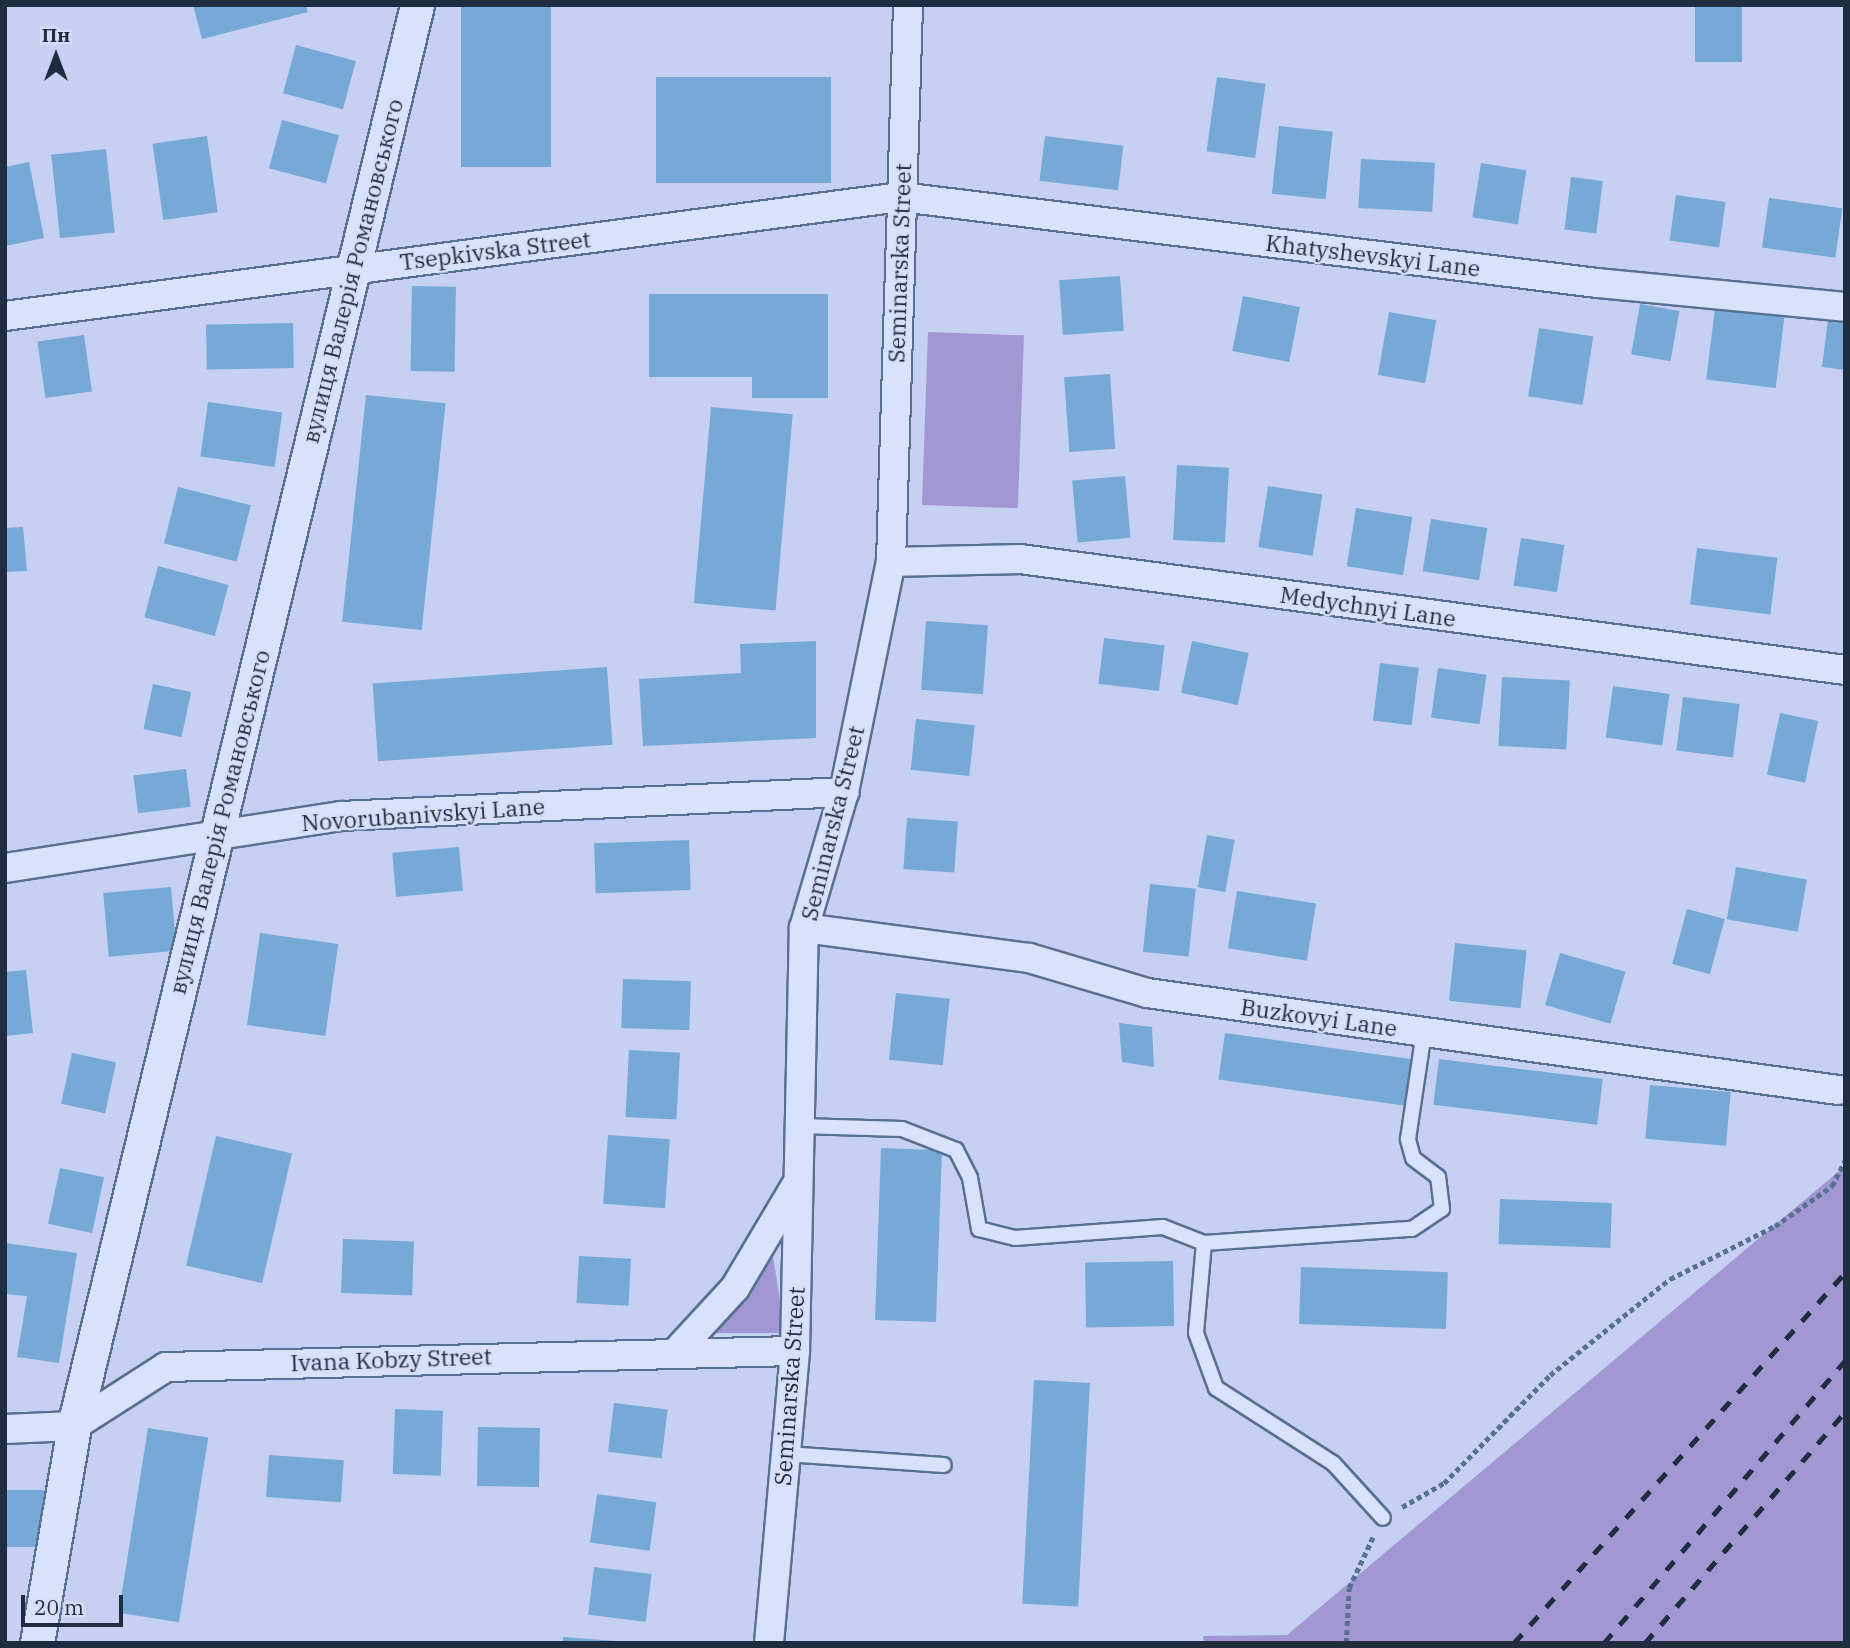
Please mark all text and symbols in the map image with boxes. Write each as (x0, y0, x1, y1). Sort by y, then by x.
north arrow (21, 21, 91, 91)
text: Пн (42, 23, 70, 47)
street label: вулиця Валерія Романовського (296, 96, 408, 446)
street label: Seminarska Street (882, 163, 916, 363)
street label: Tsepkivska Street (398, 225, 592, 275)
street label: Khatyshevskyi Lane (1264, 228, 1482, 282)
street label: Medychnyi Lane (1278, 580, 1458, 632)
street label: вулиця Валерія Романовського (163, 647, 275, 997)
street label: Seminarska Street (794, 723, 870, 923)
street label: Novorubanivskyi Lane (300, 792, 546, 836)
street label: Buzkovyi Lane (1239, 992, 1399, 1042)
street label: Seminarska Street (768, 1285, 810, 1487)
street label: Ivana Kobzy Street (290, 1342, 492, 1376)
scale bar (24, 1582, 126, 1626)
text: 20 m (34, 1593, 84, 1621)

